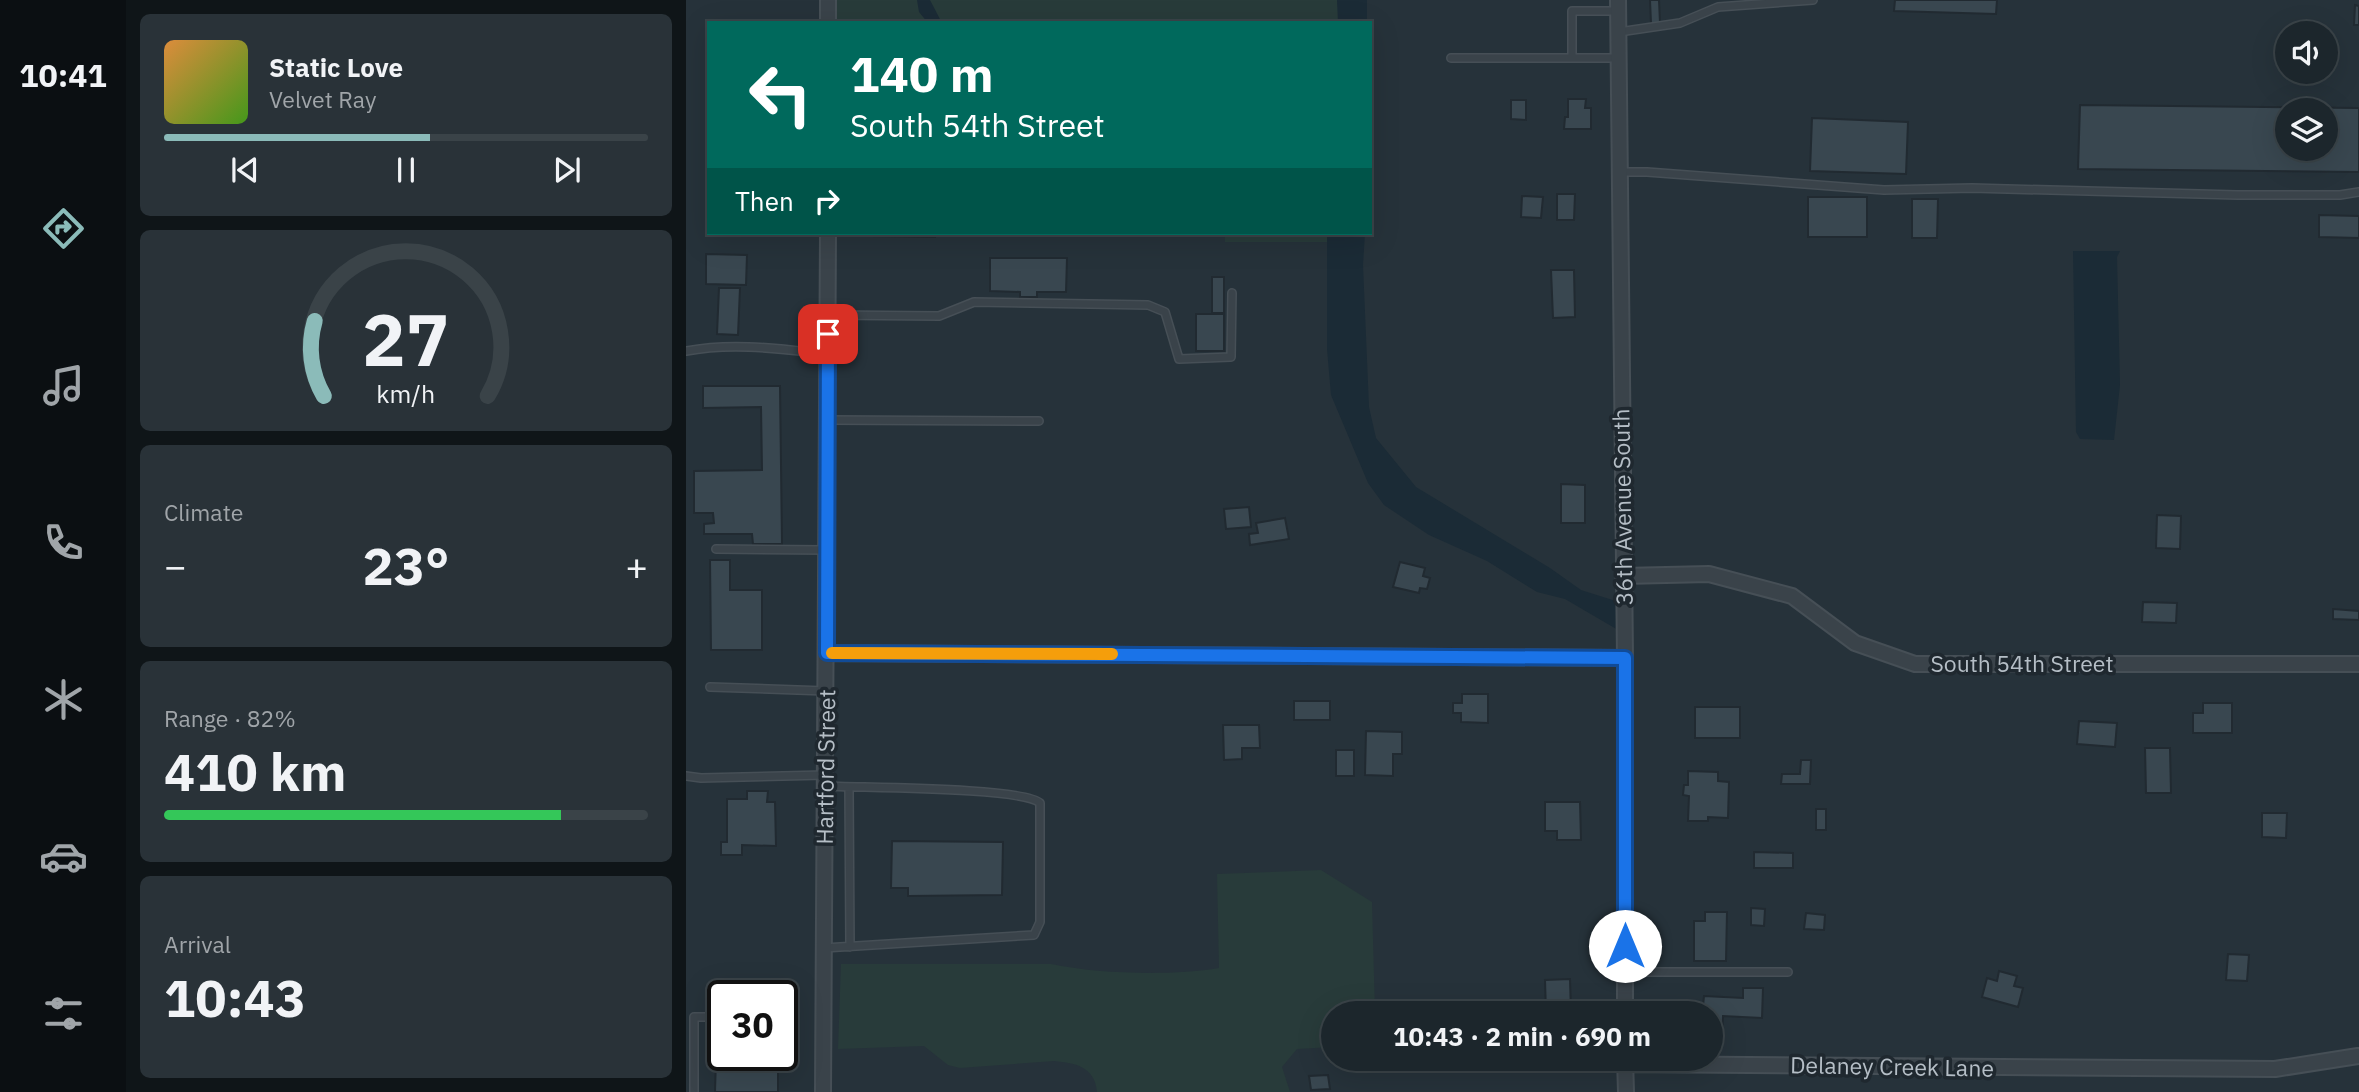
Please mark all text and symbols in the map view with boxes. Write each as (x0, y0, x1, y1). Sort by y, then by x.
map controls (2275, 21, 2338, 161)
button: sound (2275, 21, 2338, 84)
text: 140 m (850, 42, 994, 105)
icon: left (735, 49, 826, 140)
text: Static Love (269, 50, 403, 84)
text: 10:41 (19, 54, 107, 96)
text: Velvet Ray (269, 84, 376, 114)
button: layers (2275, 98, 2338, 161)
text: South 54th Street (850, 104, 1105, 146)
icon: previous (226, 151, 264, 189)
icon: pause (387, 151, 425, 189)
icon: next (548, 151, 586, 189)
icon: right (808, 182, 846, 220)
text: Then (735, 184, 794, 218)
icon: directions (39, 204, 88, 253)
text: 27 (362, 292, 450, 387)
pin (798, 304, 858, 364)
icon: arrive (809, 315, 847, 353)
icon: music (39, 361, 88, 410)
text: km/h (377, 377, 435, 410)
street label: 36th Avenue South (1605, 408, 1639, 606)
text: Climate (164, 497, 243, 527)
icon: phone (39, 518, 88, 567)
text: 23° (363, 532, 449, 599)
text: − (164, 541, 187, 590)
text: + (625, 541, 648, 590)
street label: South 54th Street (1930, 648, 2114, 678)
icon: climate (39, 675, 88, 724)
street label: Hartford Street (809, 689, 841, 845)
text: Range · 82% (164, 703, 296, 733)
text: 410 km (164, 738, 346, 805)
icon: car (39, 832, 88, 881)
position arrow (1588, 909, 1662, 983)
text: Arrival (164, 929, 231, 959)
text: 10:43 (164, 964, 306, 1031)
speed limit sign: 30 (707, 980, 798, 1071)
icon: filters (39, 989, 88, 1038)
text: 10:43 · 2 min · 690 m (1393, 1019, 1651, 1053)
street label: Delaney Creek Lane (1790, 1049, 1994, 1083)

